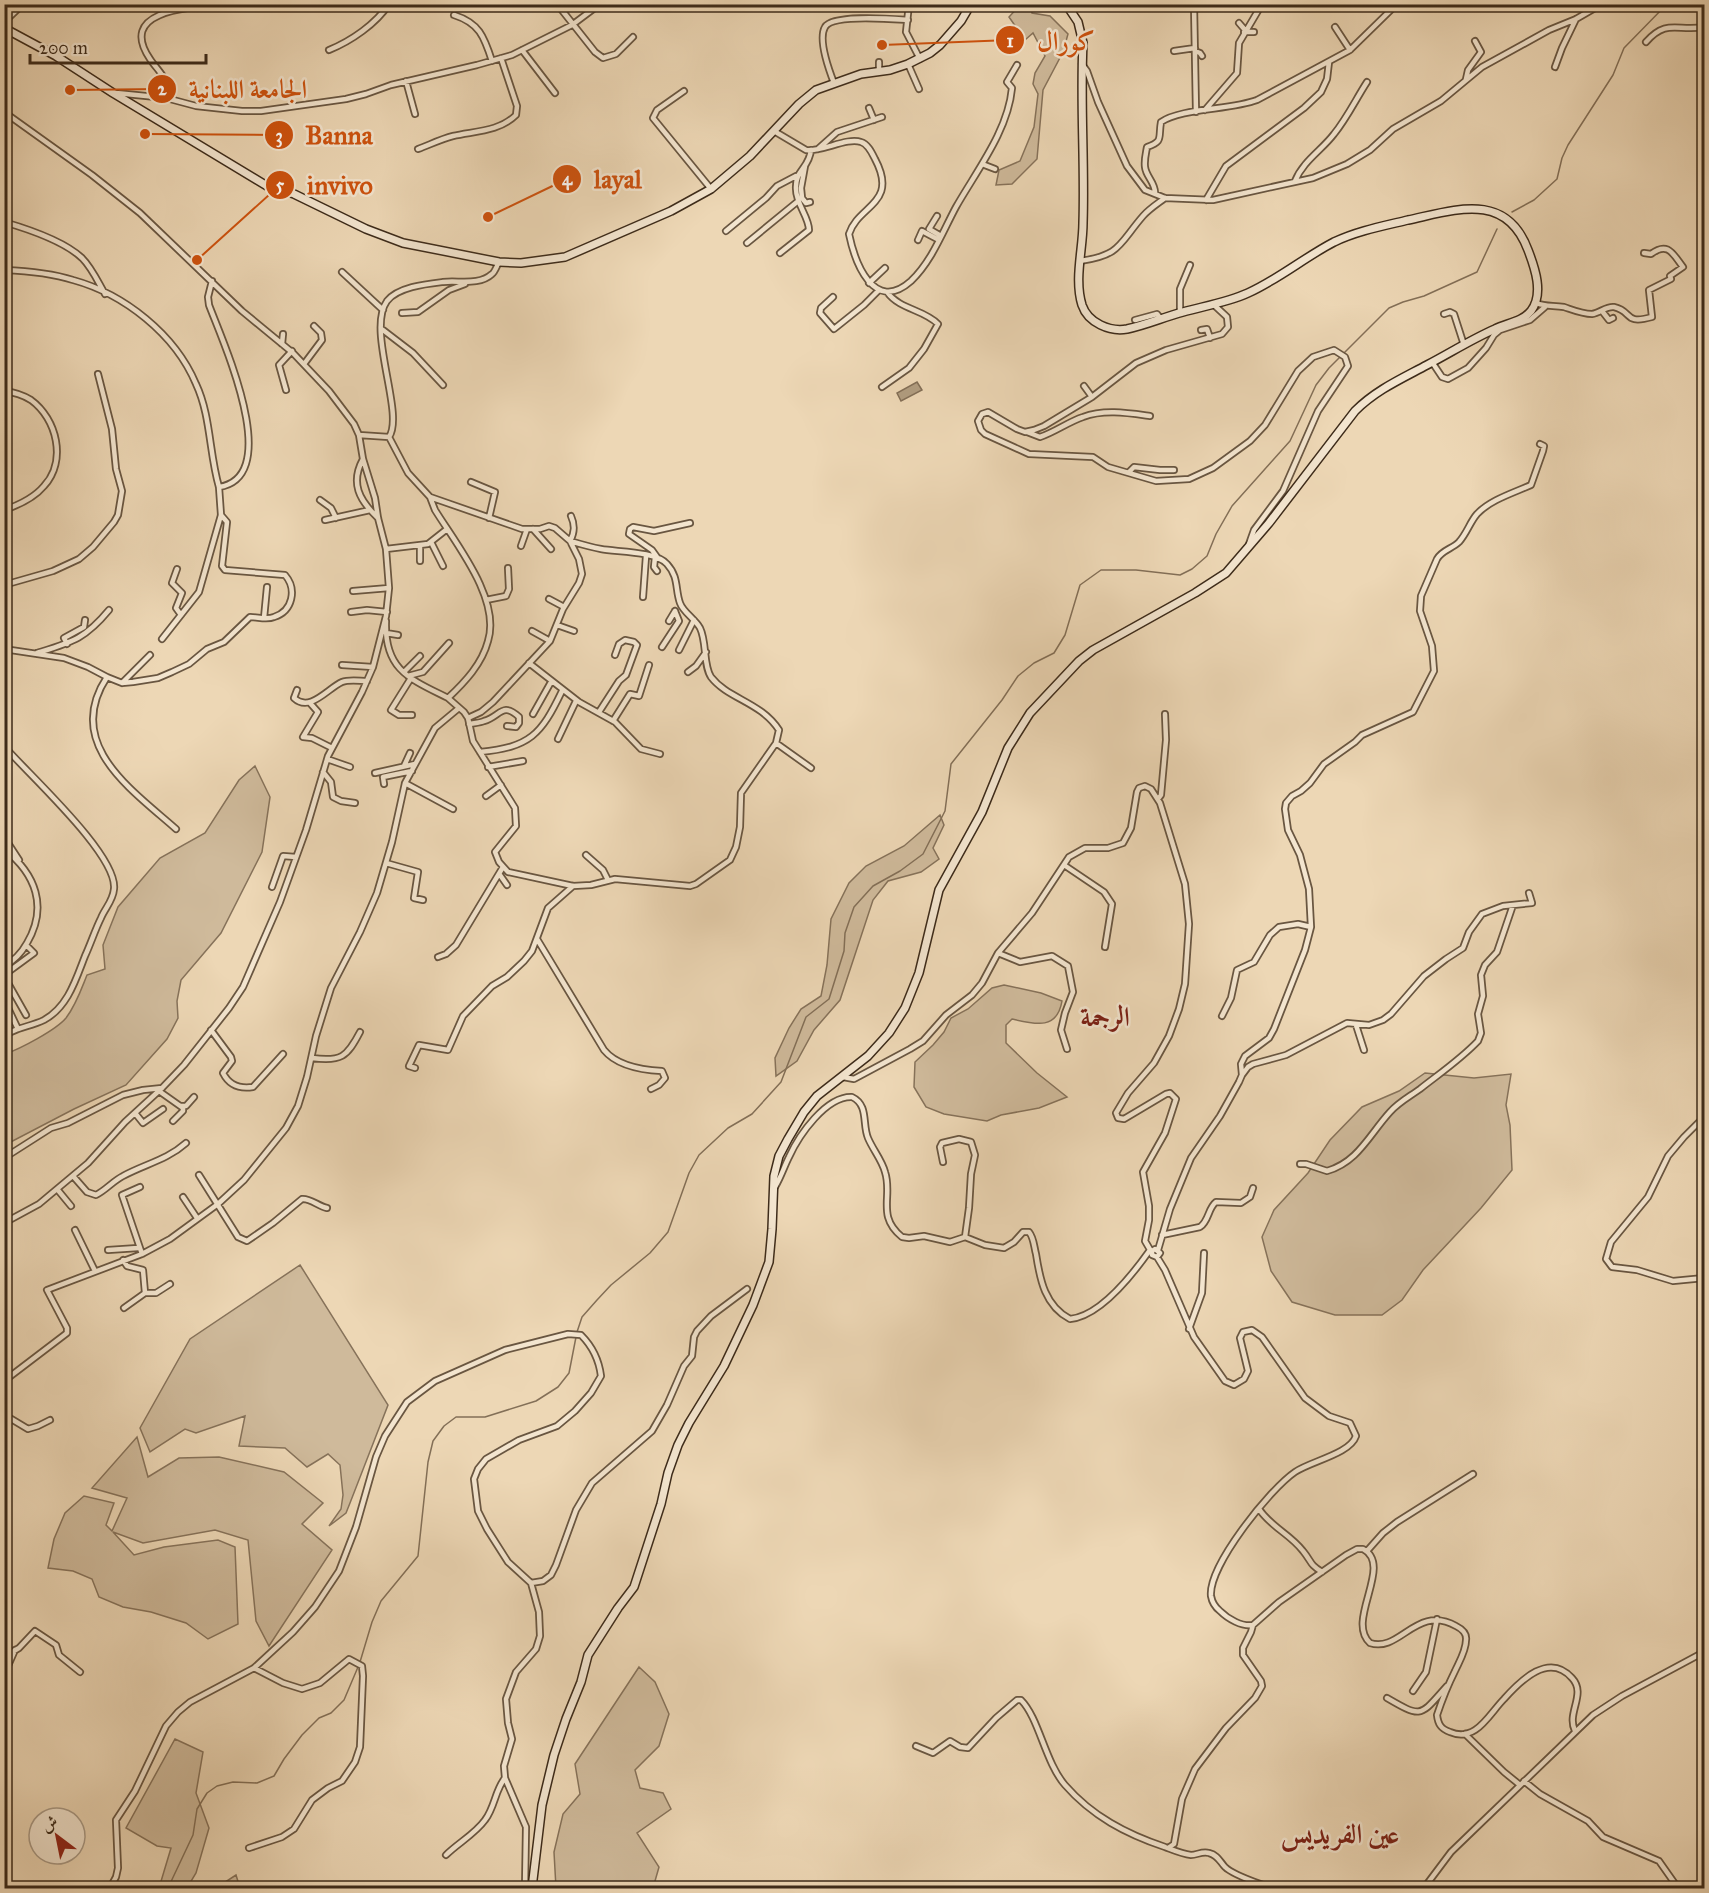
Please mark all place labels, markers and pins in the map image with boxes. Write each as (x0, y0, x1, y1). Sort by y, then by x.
callout: كورال (995, 18, 1106, 62)
callout: الجامعة اللبنانية (147, 67, 320, 111)
callout: Banna (264, 113, 385, 157)
callout: layal (552, 157, 653, 201)
callout: invivo (265, 163, 385, 207)

